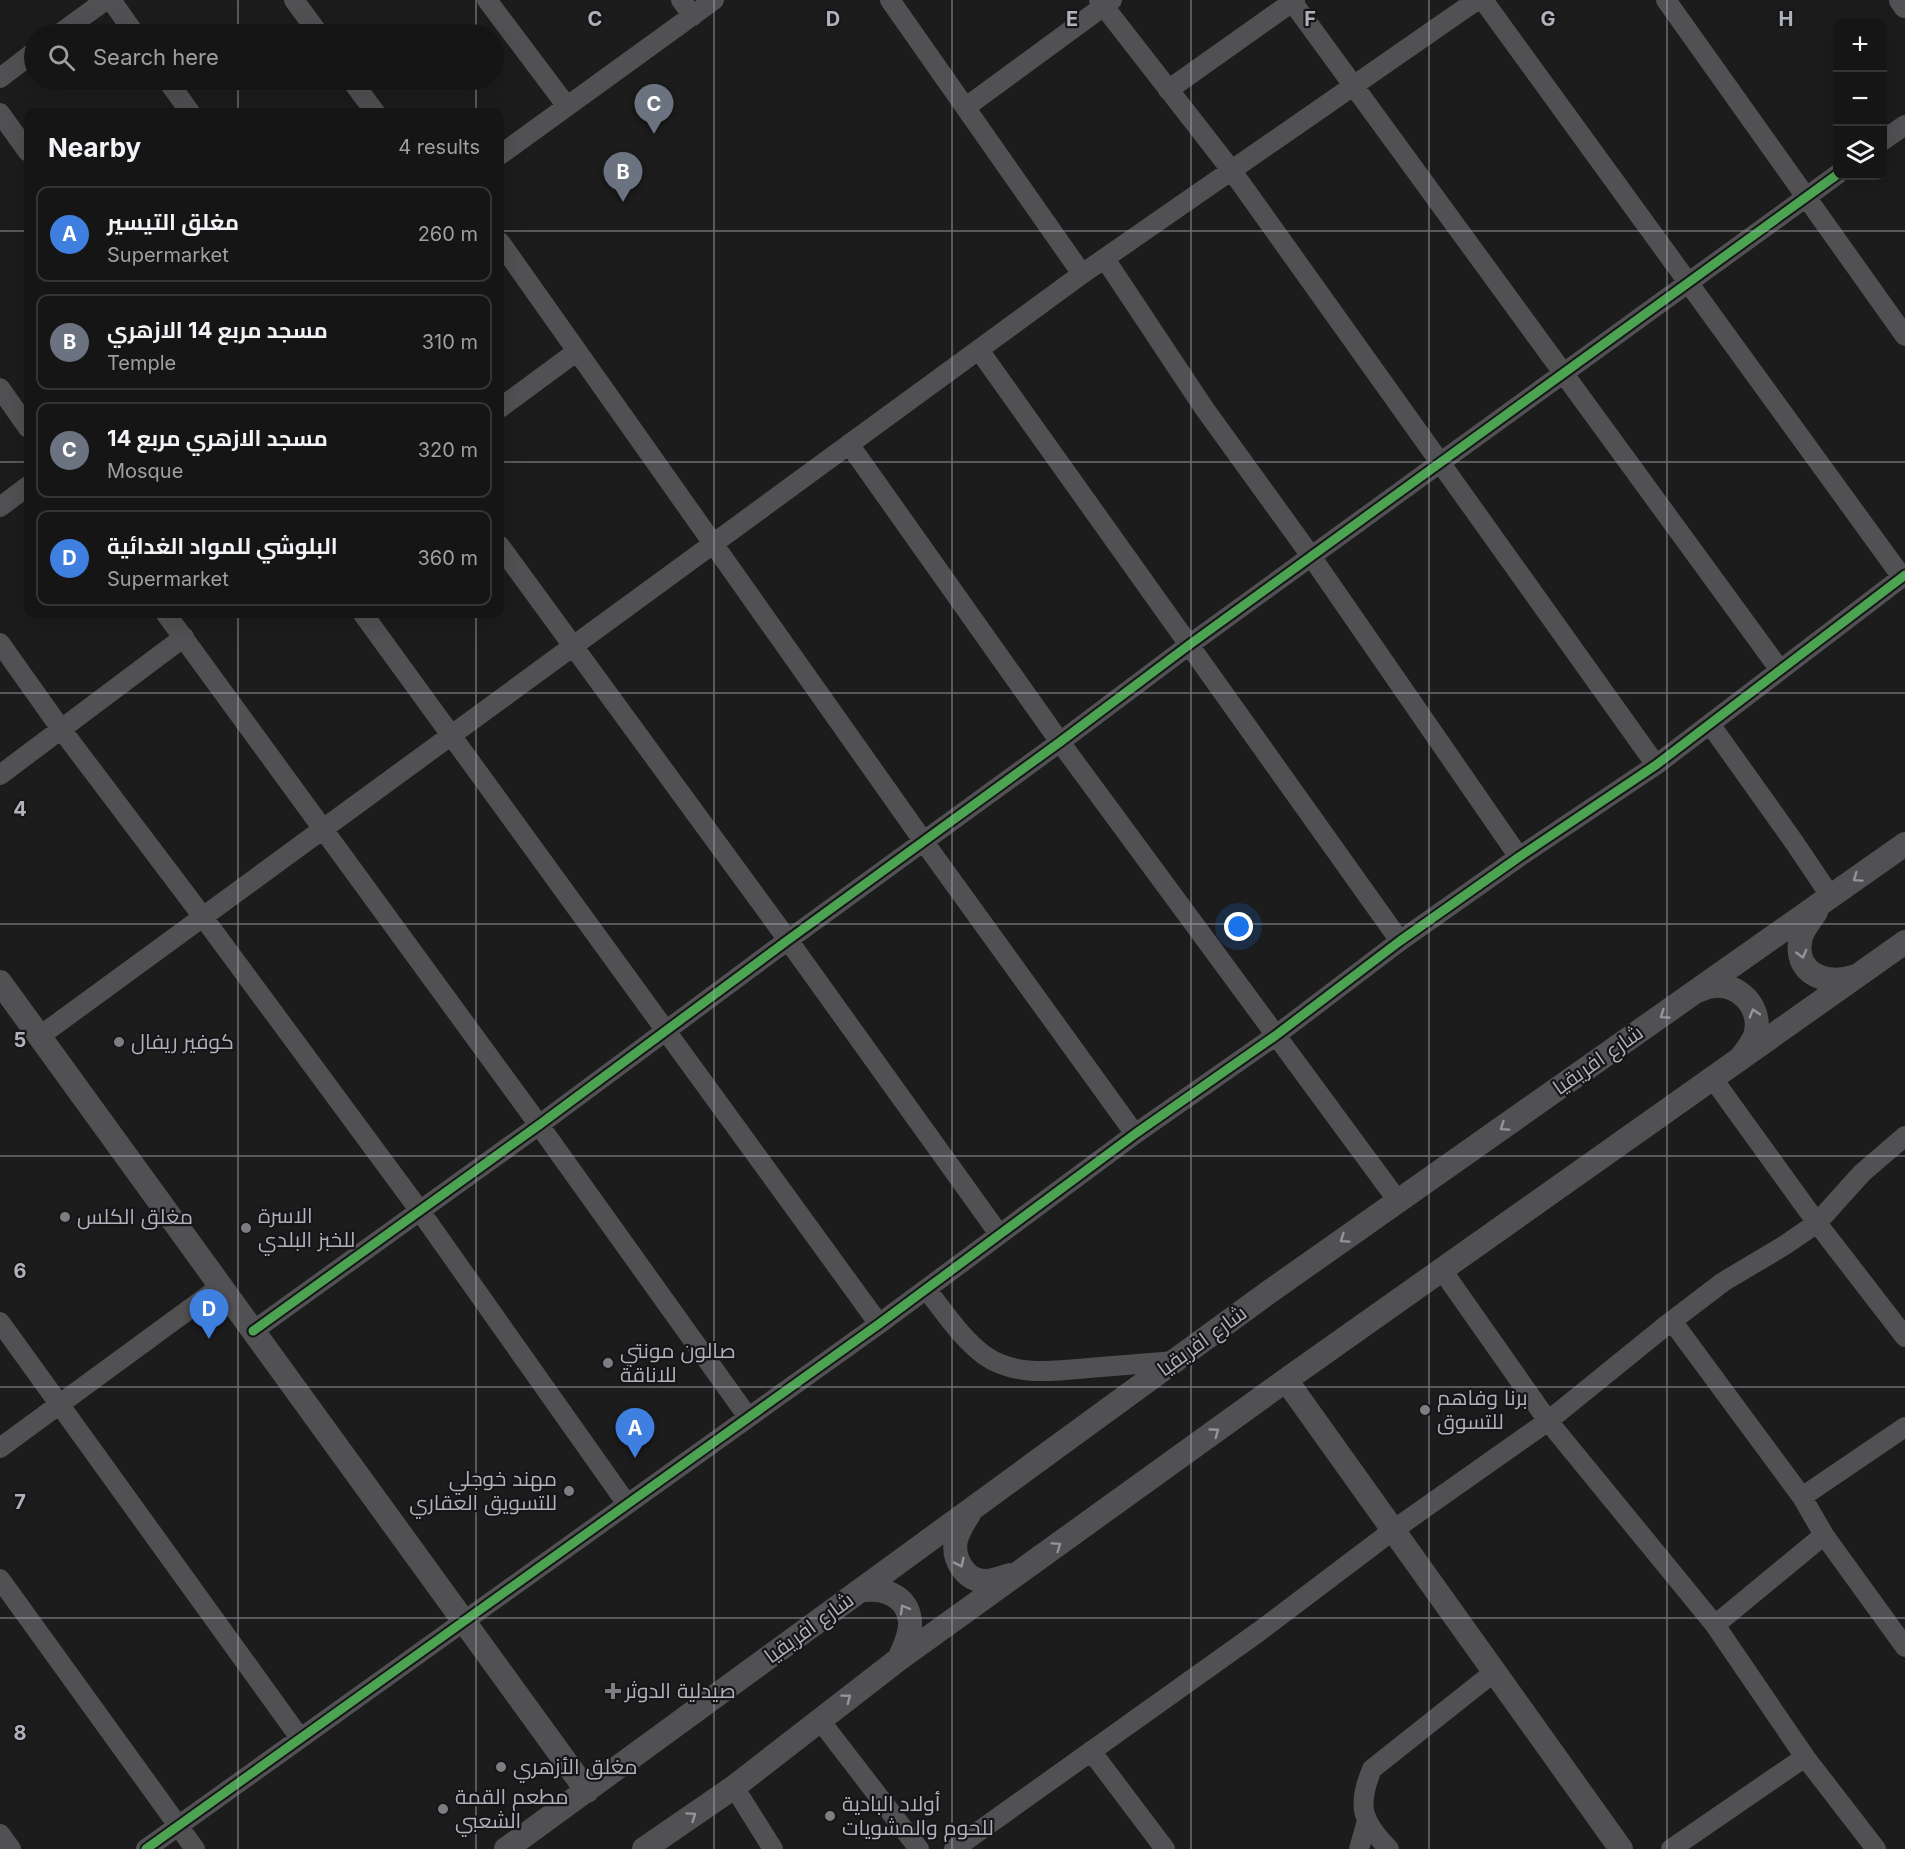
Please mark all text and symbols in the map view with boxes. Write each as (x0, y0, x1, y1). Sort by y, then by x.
text: C (588, 7, 602, 31)
text: D (826, 7, 840, 31)
text: E (1066, 7, 1078, 31)
text: F (1304, 7, 1316, 31)
text: G (1540, 7, 1556, 31)
text: H (1779, 7, 1793, 31)
map controls (1833, 18, 1887, 180)
button: + (1833, 18, 1887, 72)
search box (24, 24, 504, 90)
icon: search (45, 41, 78, 74)
text: Search here (93, 44, 219, 70)
button: − (1833, 72, 1887, 126)
pin: C (634, 84, 674, 134)
button: layers (1833, 126, 1887, 180)
text: Nearby (48, 132, 141, 163)
text: 4 results (398, 135, 480, 159)
pin: B (604, 152, 642, 202)
text: مغلق التيسير (107, 209, 239, 235)
text: A (62, 222, 77, 246)
text: 260 m (418, 222, 478, 246)
text: Supermarket (107, 243, 229, 267)
text: مسجد مربع 14 الازهري (107, 317, 328, 343)
text: B (63, 330, 76, 354)
text: 310 m (422, 330, 478, 354)
text: Temple (107, 351, 176, 375)
text: مسجد الازهري مربع 14 (107, 425, 328, 451)
text: C (62, 438, 77, 462)
text: 320 m (418, 438, 478, 462)
text: Mosque (107, 459, 183, 483)
text: البلوشي للمواد الغدائية (107, 533, 338, 559)
text: D (62, 546, 77, 570)
text: 360 m (417, 546, 478, 570)
text: Supermarket (107, 567, 229, 591)
text: 4 (13, 797, 27, 821)
one-way arrow (1853, 871, 1864, 882)
your location (1224, 912, 1253, 941)
one-way arrow (1795, 949, 1808, 959)
one-way arrow (1659, 1008, 1670, 1019)
one-way arrow (1749, 1008, 1761, 1019)
street label: شارع افريقيا (1548, 1019, 1649, 1101)
text: 5 (14, 1028, 26, 1052)
place label: كوفير ريفال (131, 1029, 234, 1055)
marker: كوفير ريفال (112, 1035, 126, 1049)
one-way arrow (1500, 1120, 1511, 1131)
place label: الاسرة للخبز البلدي (258, 1203, 355, 1256)
place label: مغلق الكلس (77, 1204, 193, 1230)
marker: مغلق الكلس (58, 1210, 72, 1224)
marker: الاسرة للخبز البلدي (239, 1221, 253, 1235)
one-way arrow (1340, 1232, 1351, 1243)
text: 6 (14, 1259, 27, 1283)
pin: D (190, 1290, 228, 1339)
street label: شارع افريقيا (1152, 1300, 1252, 1383)
place label: صالون مونتي للاناقة (620, 1338, 736, 1387)
marker: صالون مونتي للاناقة (601, 1356, 615, 1370)
place label: برنا وفاهم للتسوق (1437, 1385, 1528, 1435)
marker: برنا وفاهم للتسوق (1418, 1403, 1432, 1417)
pin: A (616, 1408, 654, 1458)
one-way arrow (1208, 1429, 1219, 1440)
place label: مهند خوجلي للتسويق العقاري (409, 1466, 557, 1519)
marker: مهند خوجلي للتسويق العقاري (562, 1484, 576, 1498)
text: 7 (14, 1490, 26, 1514)
one-way arrow (1050, 1543, 1061, 1554)
one-way arrow (953, 1556, 965, 1567)
street label: شارع افريقيا (759, 1587, 859, 1670)
one-way arrow (900, 1605, 911, 1615)
place label: صيدلية الدوثر (624, 1678, 736, 1703)
marker: صيدلية الدوثر (606, 1684, 620, 1698)
one-way arrow (841, 1694, 852, 1705)
text: 8 (13, 1721, 27, 1745)
place label: مغلق الأزهري (513, 1754, 638, 1783)
marker: مغلق الأزهري (494, 1760, 508, 1774)
place label: مطعم القمة الشعبي (455, 1784, 568, 1837)
place label: أولاد البادية للحوم والمشويات (842, 1791, 994, 1842)
marker: مطعم القمة الشعبي (436, 1802, 450, 1816)
marker: أولاد البادية للحوم والمشويات (823, 1809, 837, 1823)
one-way arrow (686, 1812, 697, 1823)

